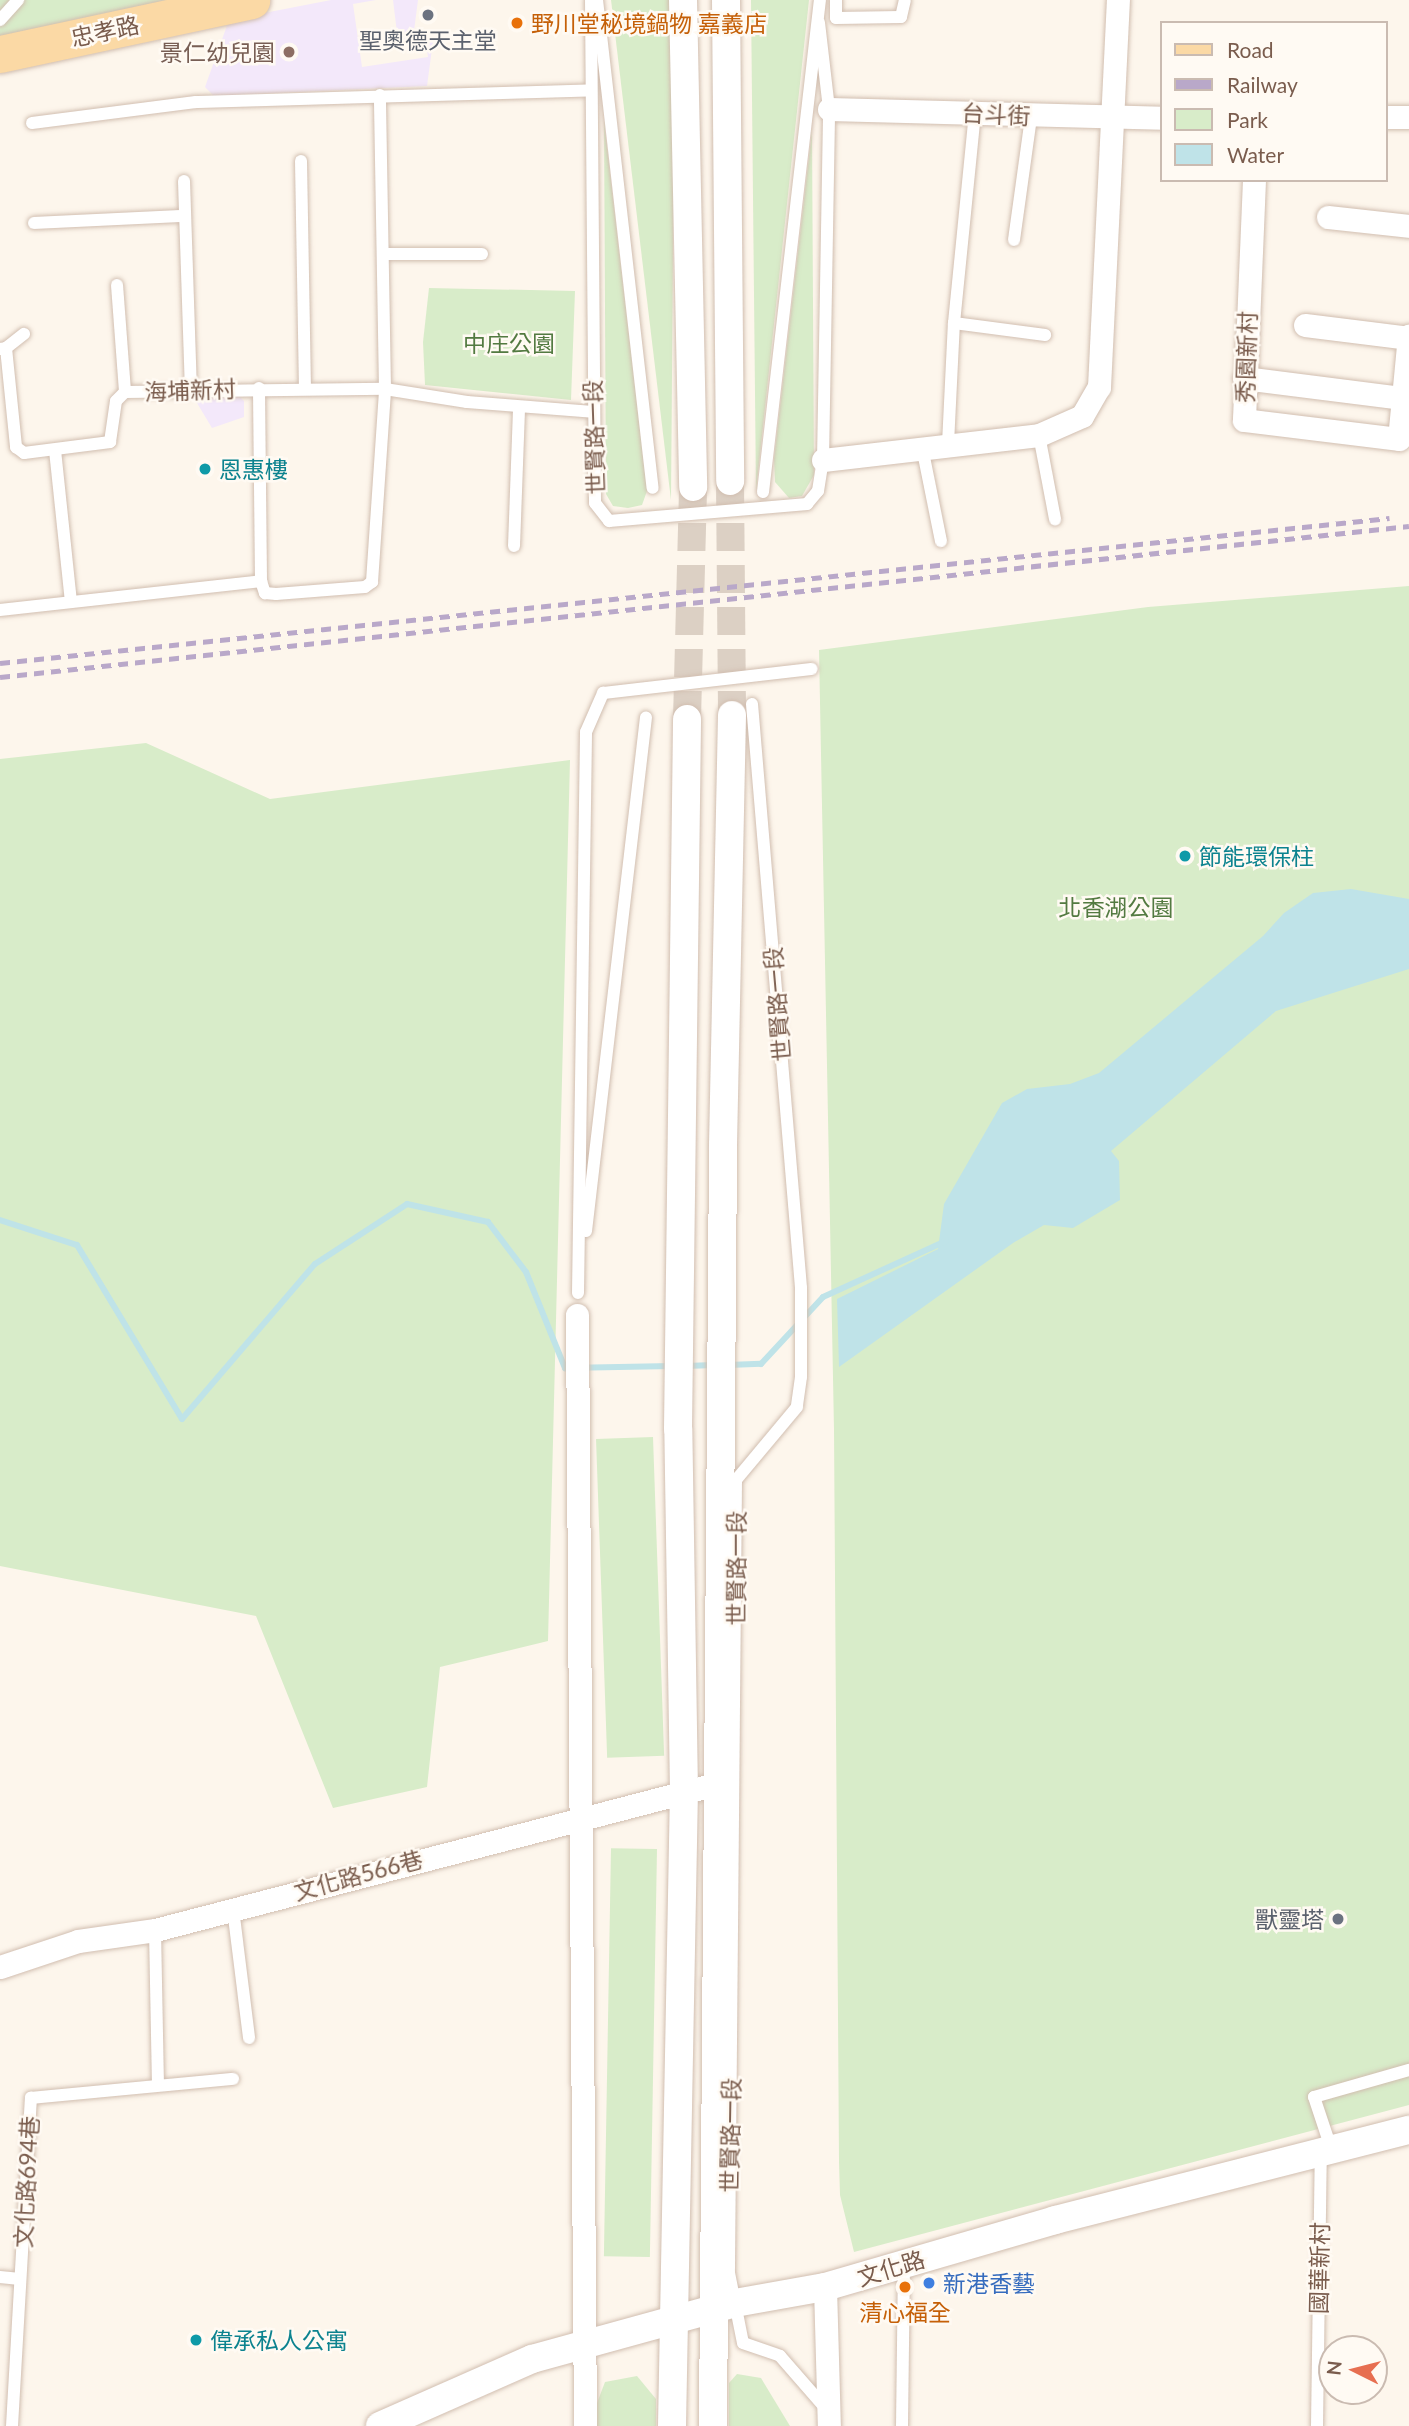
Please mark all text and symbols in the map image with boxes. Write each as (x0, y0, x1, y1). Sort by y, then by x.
marker: 聖奧德天主堂 (420, 7, 436, 23)
place label: 野川堂秘境鍋物 嘉義店 (531, 9, 767, 37)
street label: 忠孝路 (68, 10, 142, 52)
marker: 野川堂秘境鍋物 嘉義店 (509, 15, 525, 31)
legend (1160, 21, 1388, 182)
place label: 聖奧德天主堂 (359, 26, 497, 54)
text: Road (1227, 37, 1274, 62)
place label: 景仁幼兒園 (160, 38, 275, 66)
marker: 景仁幼兒園 (281, 44, 297, 60)
text: Railway (1227, 72, 1298, 97)
street label: 台斗街 (961, 98, 1031, 130)
text: Park (1227, 107, 1268, 132)
text: Water (1227, 142, 1284, 167)
street label: 秀園新村 (1231, 311, 1261, 403)
park label: 中庄公園 (463, 329, 555, 357)
street label: 海埔新村 (144, 375, 236, 405)
street label: 世賢路一段 (578, 379, 610, 495)
place label: 恩惠樓 (219, 455, 288, 483)
marker: 恩惠樓 (197, 461, 213, 477)
place label: 節能環保柱 (1199, 842, 1314, 870)
marker: 節能環保柱 (1177, 848, 1193, 864)
park label: 北香湖公園 (1059, 893, 1173, 921)
street label: 世賢路一段 (758, 946, 796, 1062)
street label: 世賢路一段 (722, 1511, 750, 1625)
street label: 文化路566巷 (291, 1845, 425, 1905)
place label: 獸靈塔 (1255, 1905, 1324, 1933)
marker: 獸靈塔 (1330, 1911, 1346, 1927)
street label: 世賢路一段 (715, 2077, 745, 2193)
street label: 文化路694巷 (9, 2115, 43, 2249)
street label: 國華新村 (1304, 2222, 1334, 2314)
street label: 文化路 (854, 2245, 928, 2291)
place label: 新港香藝 (943, 2269, 1035, 2297)
marker: 新港香藝 (921, 2275, 937, 2291)
marker: 清心福全 (897, 2279, 913, 2295)
place label: 清心福全 (859, 2298, 951, 2326)
place label: 偉承私人公寓 (210, 2326, 348, 2354)
marker: 偉承私人公寓 (188, 2332, 204, 2348)
north arrow (1318, 2335, 1388, 2405)
text: N (1321, 2359, 1346, 2376)

